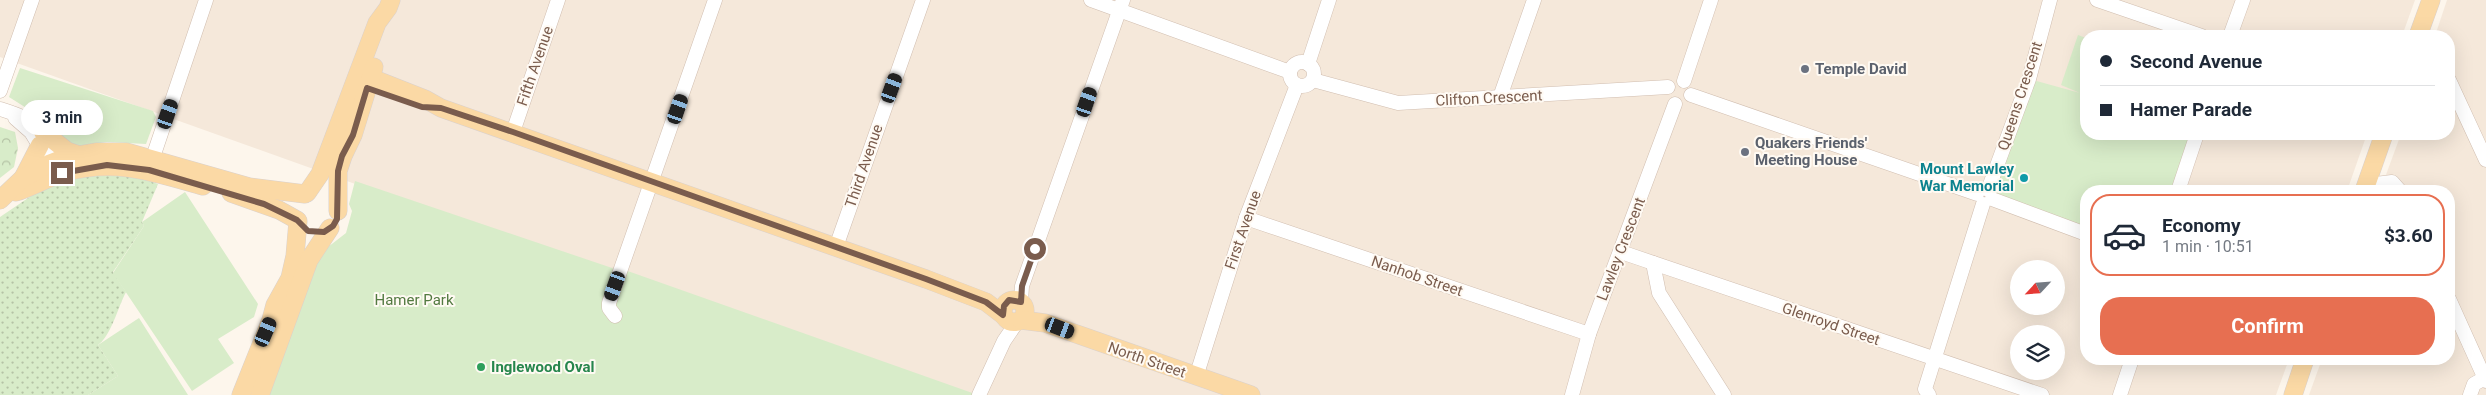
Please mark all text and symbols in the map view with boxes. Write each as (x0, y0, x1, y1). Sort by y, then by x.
street label: Fifth Avenue (513, 24, 557, 108)
street label: Queens Crescent (1994, 39, 2046, 153)
text: Second Avenue (2130, 50, 2262, 73)
place label: Temple David (1815, 60, 1907, 78)
marker: Temple David (1799, 63, 1811, 75)
car (879, 71, 904, 105)
car (1075, 85, 1098, 119)
street label: Clifton Crescent (1435, 86, 1543, 110)
car (666, 92, 689, 126)
car (156, 97, 179, 131)
text: Hamer Parade (2130, 98, 2252, 121)
callout: 3 min (21, 100, 103, 136)
text: 3 min (42, 108, 82, 127)
street label: Third Avenue (841, 122, 887, 210)
place label: Quakers Friends' Meeting House (1755, 134, 1867, 169)
marker: Quakers Friends' Meeting House (1739, 146, 1751, 158)
place label: Mount Lawley War Memorial (1920, 160, 2014, 195)
route end (51, 162, 73, 184)
marker: Mount Lawley War Memorial (2018, 172, 2030, 184)
street label: First Avenue (1221, 188, 1265, 272)
street label: Lawley Crescent (1593, 195, 1649, 303)
icon: car (2102, 213, 2147, 258)
text: Economy (2162, 214, 2241, 237)
text: $3.60 (2384, 224, 2433, 247)
text: 1 min · 10:51 (2162, 237, 2254, 256)
route start (1024, 238, 1046, 260)
street label: Nanhob Street (1369, 252, 1465, 300)
north arrow (2010, 260, 2065, 315)
map controls (2010, 260, 2065, 380)
car (602, 269, 627, 303)
park label: Hamer Park (375, 291, 454, 309)
button: Confirm (2100, 297, 2435, 355)
street label: Glenroyd Street (1780, 299, 1882, 349)
car (253, 315, 278, 349)
car (1043, 316, 1076, 340)
button: layers (2010, 325, 2065, 380)
street label: North Street (1106, 338, 1188, 382)
place label: Inglewood Oval (491, 358, 594, 376)
marker: Inglewood Oval (475, 361, 487, 373)

